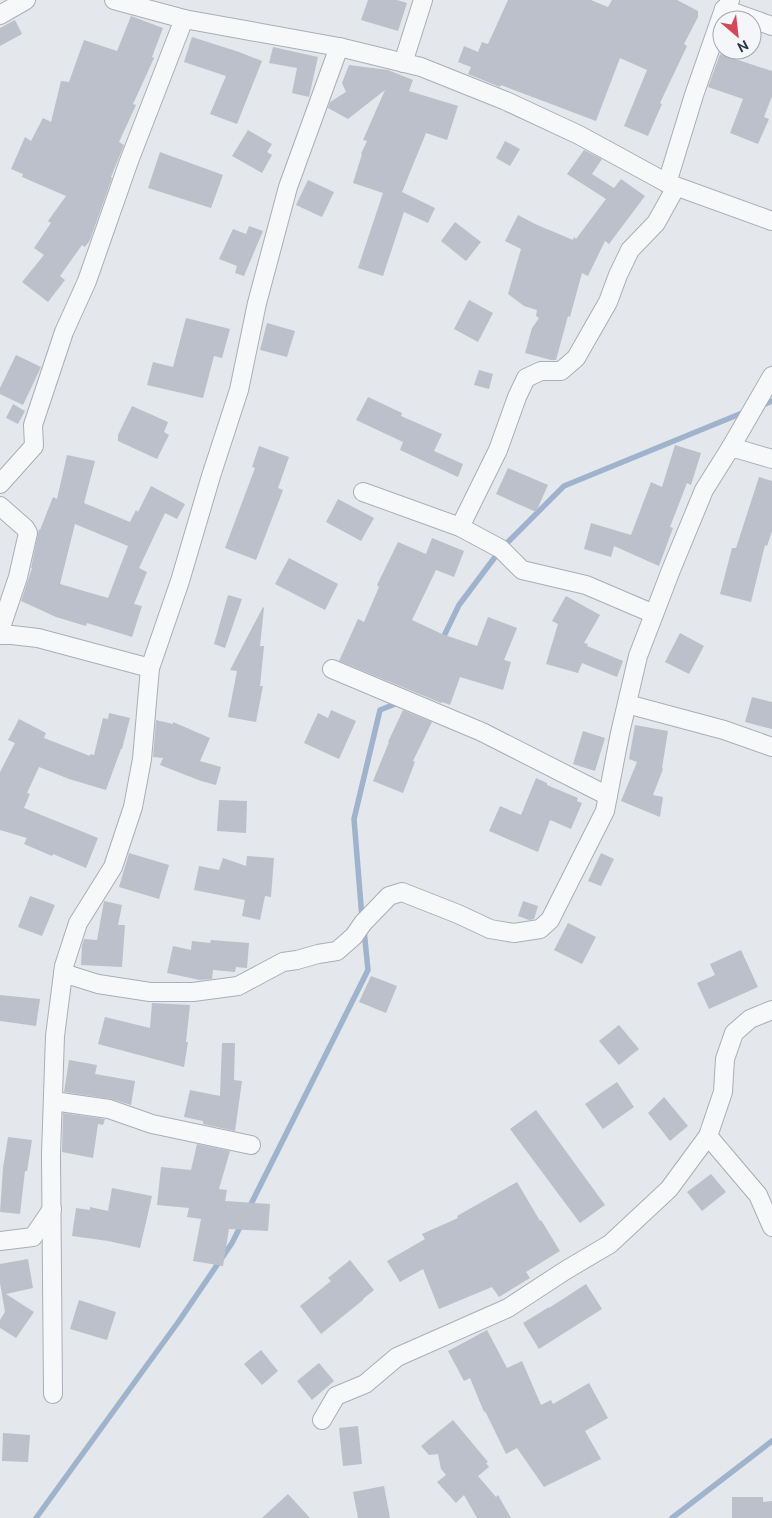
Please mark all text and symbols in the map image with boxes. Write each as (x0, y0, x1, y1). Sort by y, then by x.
north arrow (712, 10, 762, 60)
text: N (735, 37, 751, 56)

